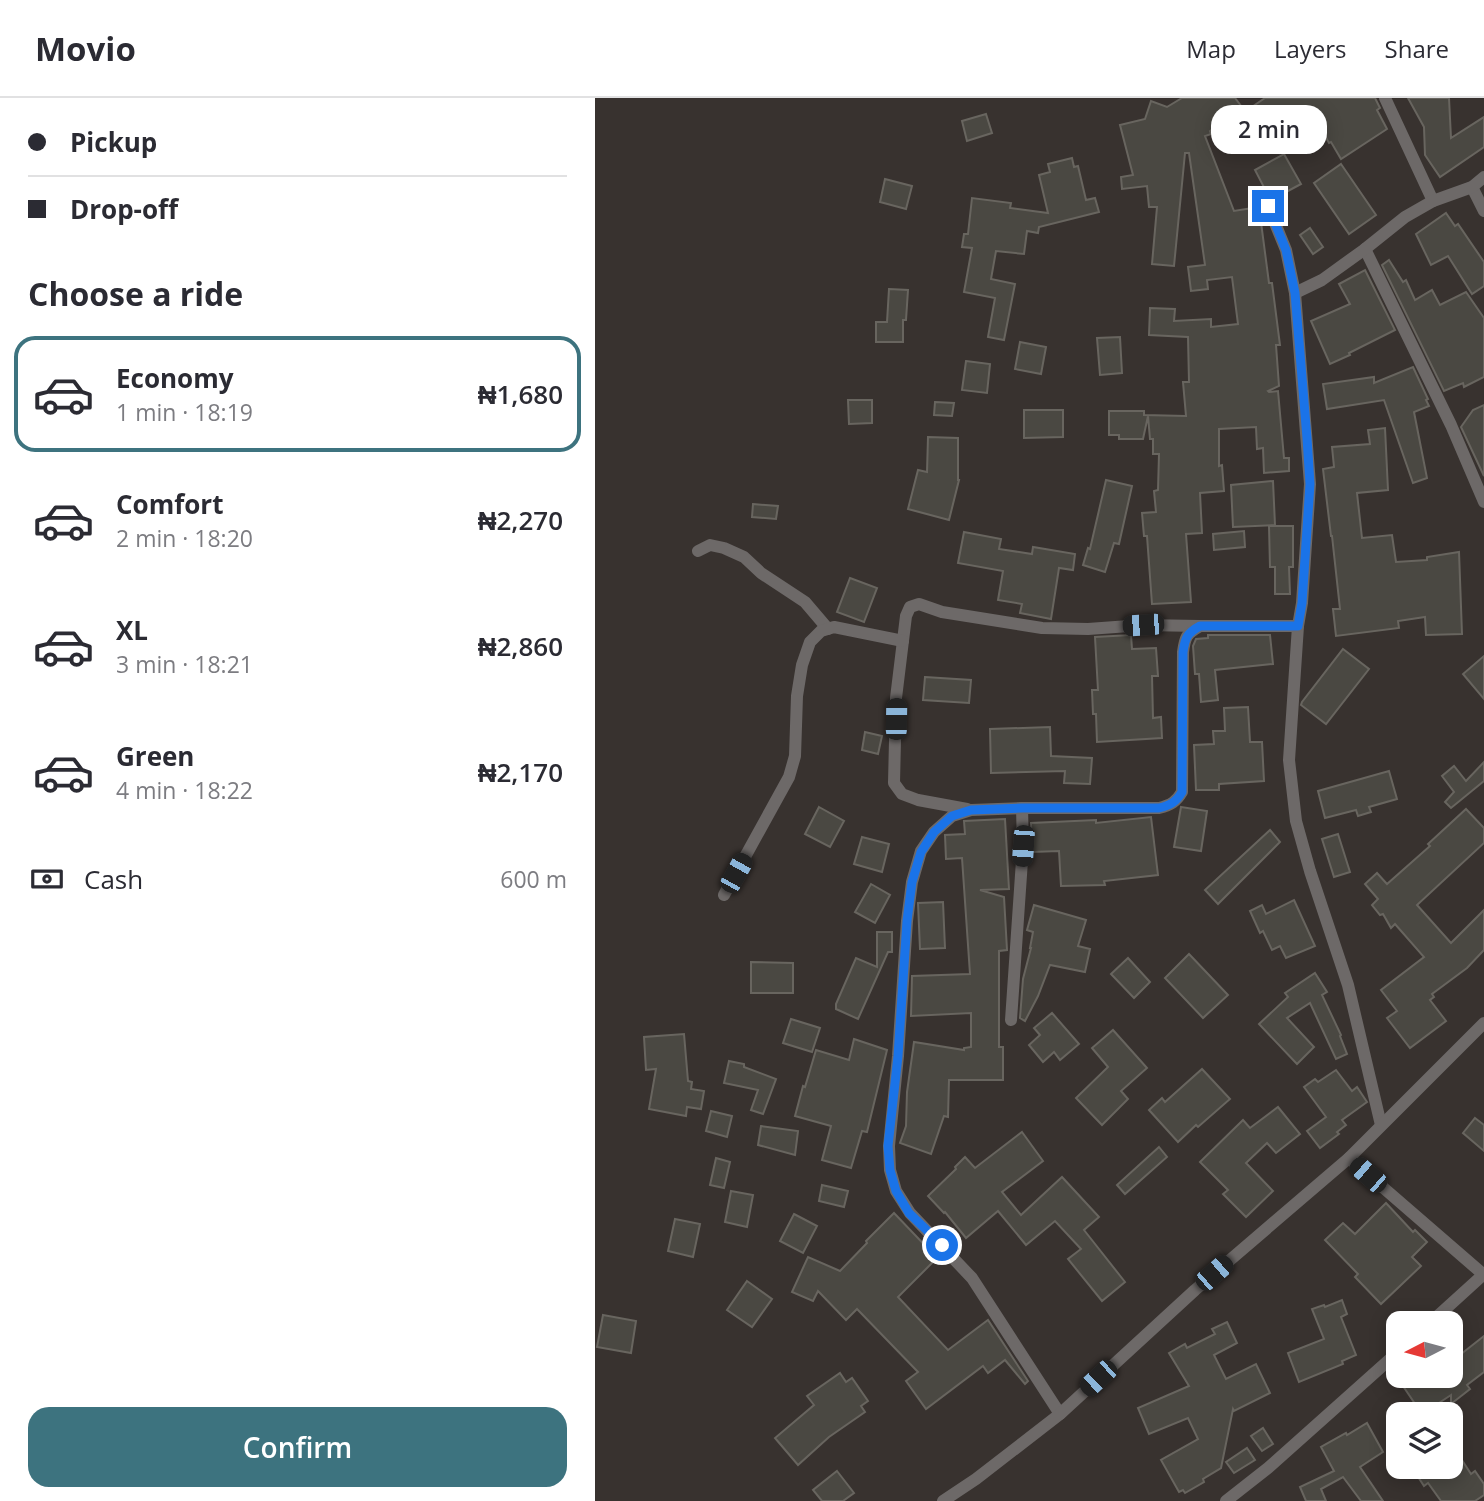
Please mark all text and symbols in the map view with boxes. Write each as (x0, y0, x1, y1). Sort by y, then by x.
text: Movio (35, 26, 136, 71)
text: Map (1186, 32, 1236, 65)
text: Layers (1274, 32, 1347, 65)
text: Share (1385, 32, 1449, 65)
callout: 2 min (1210, 105, 1326, 154)
text: 2 min (1238, 113, 1300, 145)
text: Pickup (70, 124, 157, 160)
route end (1252, 190, 1284, 222)
text: Drop-off (70, 191, 178, 227)
text: Choose a ride (28, 272, 243, 315)
text: Economy (116, 360, 234, 396)
icon: car (32, 363, 95, 426)
text: ₦1,680 (478, 376, 563, 412)
text: 1 min · 18:19 (116, 396, 253, 428)
text: Comfort (116, 486, 223, 522)
icon: car (32, 489, 95, 552)
text: ₦2,270 (478, 502, 563, 538)
text: 2 min · 18:20 (116, 522, 253, 554)
text: XL (116, 612, 148, 648)
car (1122, 613, 1165, 637)
icon: car (32, 615, 95, 678)
text: ₦2,860 (478, 628, 563, 664)
text: 3 min · 18:21 (116, 648, 253, 680)
car (886, 698, 907, 740)
text: Green (116, 738, 194, 774)
icon: car (32, 741, 95, 804)
text: ₦2,170 (478, 754, 563, 790)
text: 4 min · 18:22 (116, 774, 253, 806)
car (1012, 824, 1035, 868)
car (717, 850, 756, 896)
icon: cash (28, 860, 66, 898)
text: Cash (84, 861, 143, 897)
text: 600 m (500, 863, 567, 895)
car (1346, 1153, 1391, 1197)
route start (926, 1229, 958, 1261)
car (1192, 1251, 1237, 1295)
north arrow (1386, 1311, 1463, 1388)
map controls (1386, 1311, 1463, 1479)
car (1076, 1356, 1121, 1400)
button: layers (1386, 1402, 1463, 1479)
button: Confirm (28, 1407, 567, 1487)

